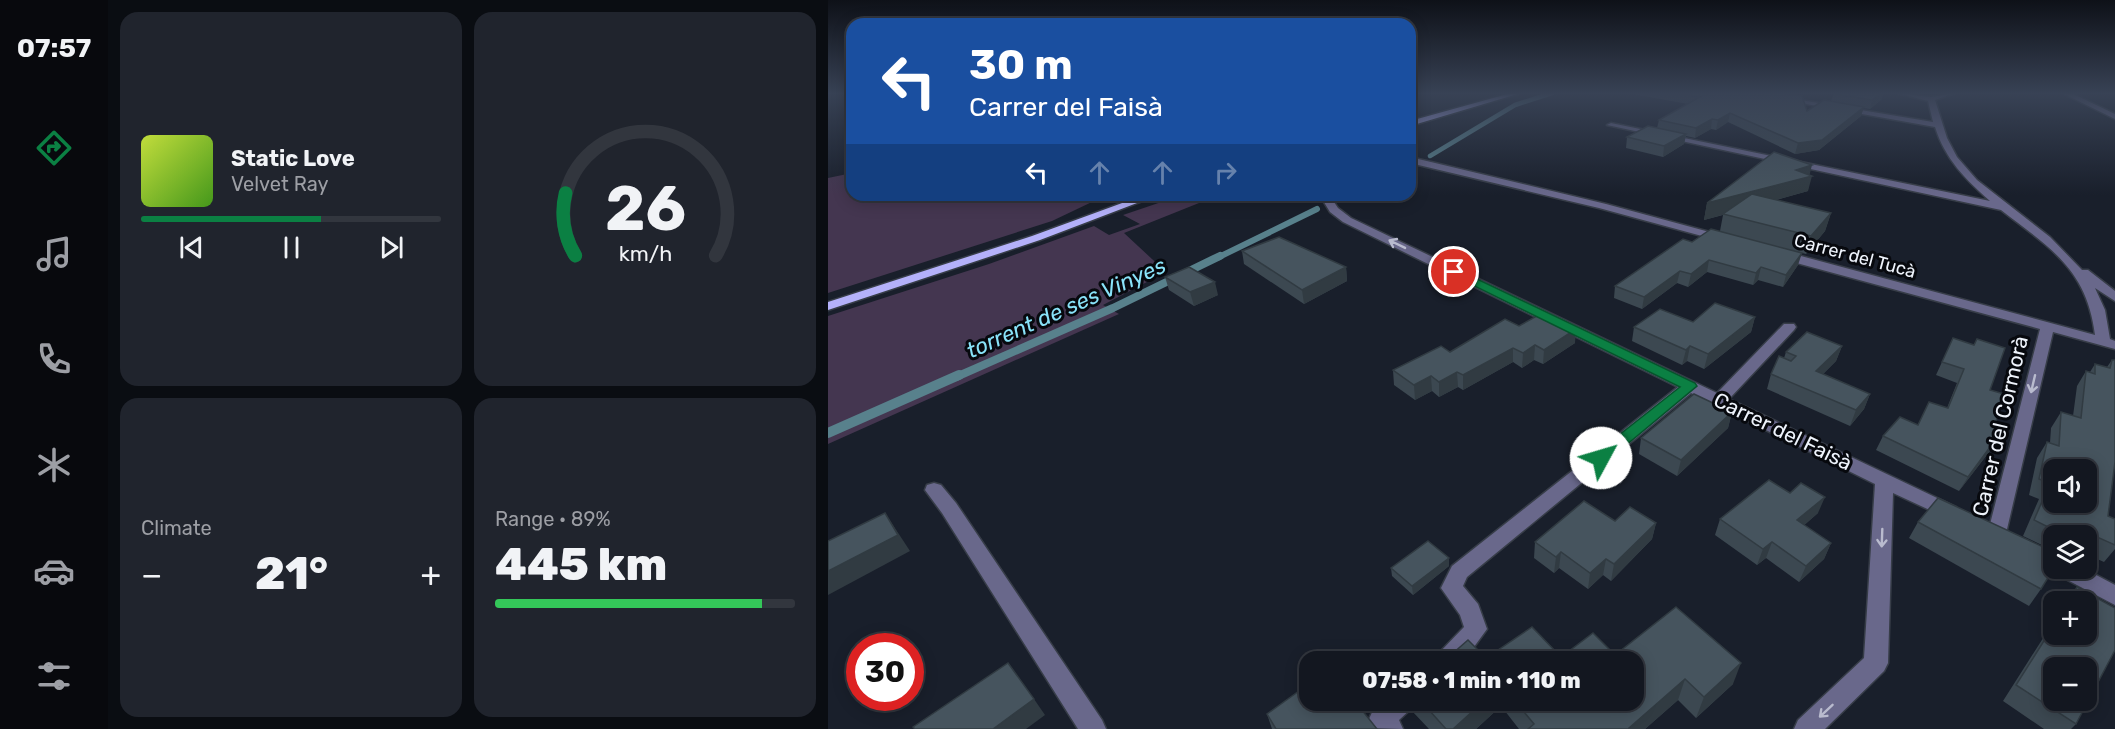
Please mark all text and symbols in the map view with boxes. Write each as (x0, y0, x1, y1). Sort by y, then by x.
text: 07:57 (17, 32, 91, 64)
text: 30 m (969, 40, 1073, 90)
icon: left (870, 42, 948, 120)
text: Carrer del Faisà (969, 91, 1163, 123)
icon: directions (33, 127, 75, 169)
text: Static Love (231, 145, 355, 172)
icon: left (1020, 156, 1053, 189)
icon: ahead (1083, 156, 1116, 189)
icon: ahead (1146, 156, 1179, 189)
icon: right (1209, 156, 1242, 189)
text: Velvet Ray (231, 172, 329, 196)
text: 26 (604, 172, 686, 246)
street label: Carrer del Tucà (1792, 229, 1918, 283)
icon: previous (175, 231, 208, 264)
icon: pause (275, 231, 308, 264)
icon: next (375, 231, 408, 264)
icon: music (33, 233, 75, 275)
one-way arrow (1388, 237, 1406, 249)
text: km/h (618, 242, 672, 267)
pin (1428, 246, 1479, 297)
water label: torrent de ses Vinyes (962, 252, 1170, 364)
icon: arrive (1437, 255, 1470, 288)
street label: Carrer del Cormorà (1967, 333, 2033, 519)
icon: phone (33, 338, 75, 380)
one-way arrow (2027, 374, 2039, 393)
street label: Carrer del Faisà (1710, 387, 1856, 475)
position arrow (1569, 426, 1633, 490)
icon: climate (33, 444, 75, 486)
map controls (2043, 459, 2097, 711)
button: sound (2043, 459, 2097, 513)
text: Range · 89% (495, 507, 611, 531)
text: Climate (141, 516, 212, 540)
button: layers (2043, 525, 2097, 579)
one-way arrow (1876, 528, 1887, 548)
text: 445 km (495, 538, 667, 591)
text: 21° (255, 547, 328, 600)
icon: car (33, 550, 75, 592)
text: − (141, 555, 162, 594)
text: + (420, 555, 441, 594)
button: + (2043, 591, 2097, 645)
speed limit sign: 30 (846, 633, 924, 711)
icon: filters (33, 655, 75, 697)
button: − (2043, 657, 2097, 711)
text: 07:58 · 1 min · 110 m (1362, 667, 1581, 694)
one-way arrow (1818, 704, 1833, 718)

